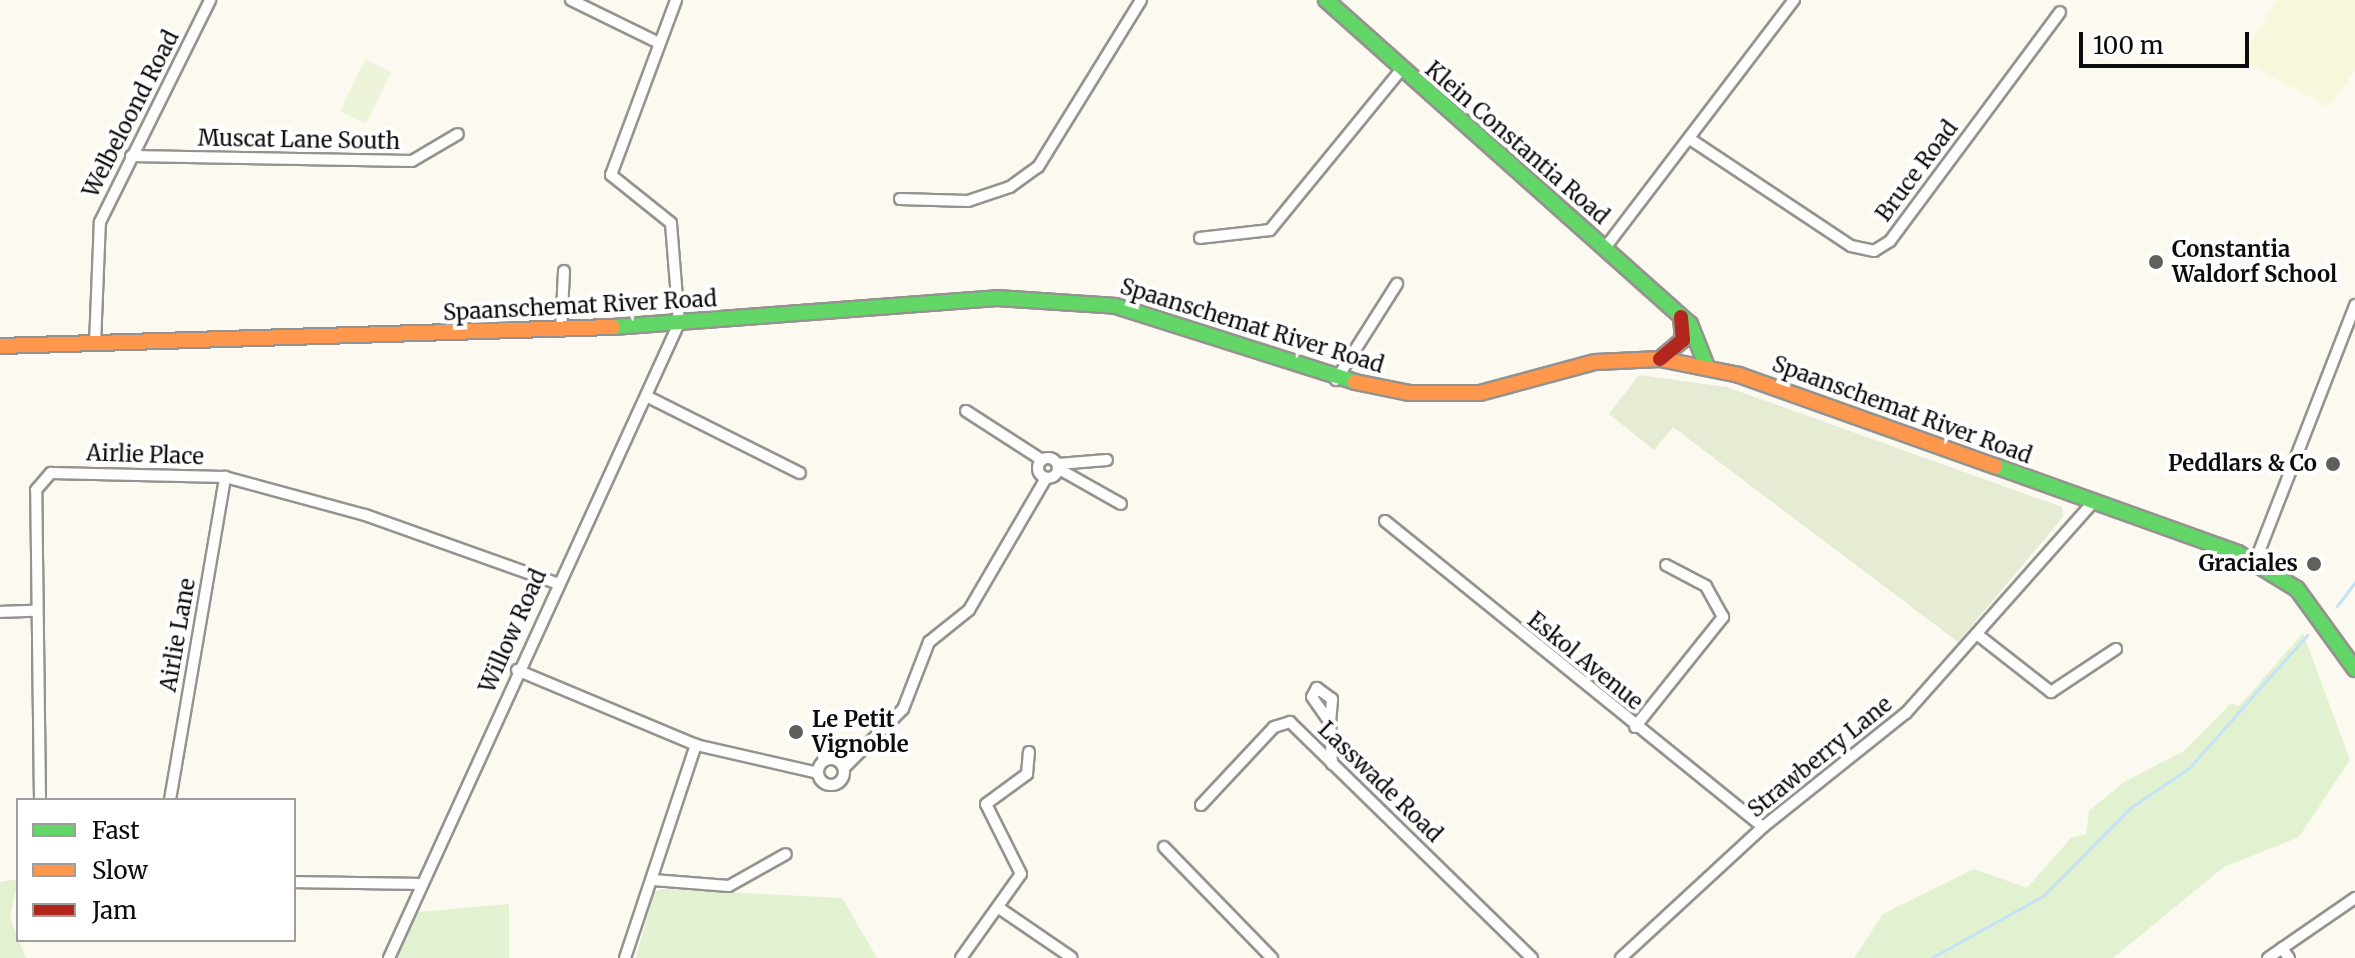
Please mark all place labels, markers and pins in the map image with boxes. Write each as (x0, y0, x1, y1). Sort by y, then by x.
place label: Constantia Waldorf School (2172, 236, 2337, 288)
marker: Constantia Waldorf School (2147, 253, 2165, 271)
place label: Peddlars & Co (2168, 451, 2317, 477)
marker: Peddlars & Co (2324, 455, 2342, 473)
place label: Graciales (2198, 551, 2298, 577)
marker: Graciales (2305, 555, 2323, 573)
place label: Le Petit Vignoble (812, 706, 909, 758)
marker: Le Petit Vignoble (787, 723, 805, 741)

